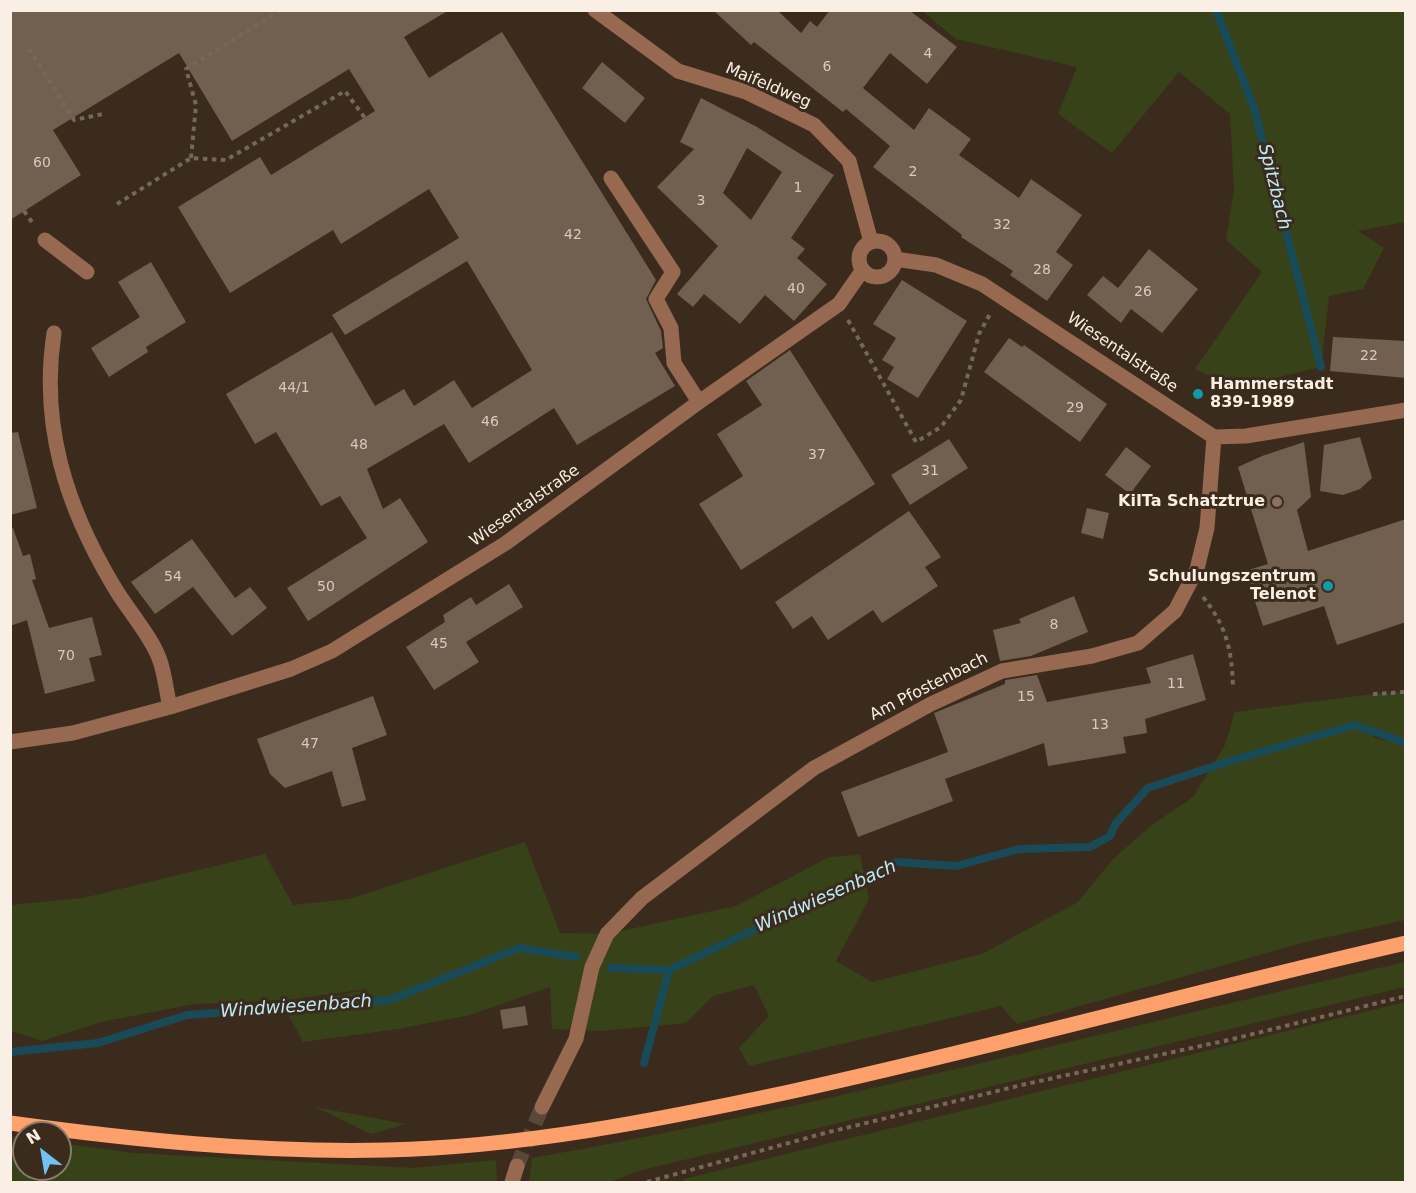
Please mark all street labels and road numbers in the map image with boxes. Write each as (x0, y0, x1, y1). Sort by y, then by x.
street label: Maifeldweg (722, 59, 814, 113)
street label: Wiesentalstraße (1063, 309, 1181, 397)
street label: Wiesentalstraße (466, 461, 584, 551)
street label: Am Pfostenbach (867, 649, 991, 725)

